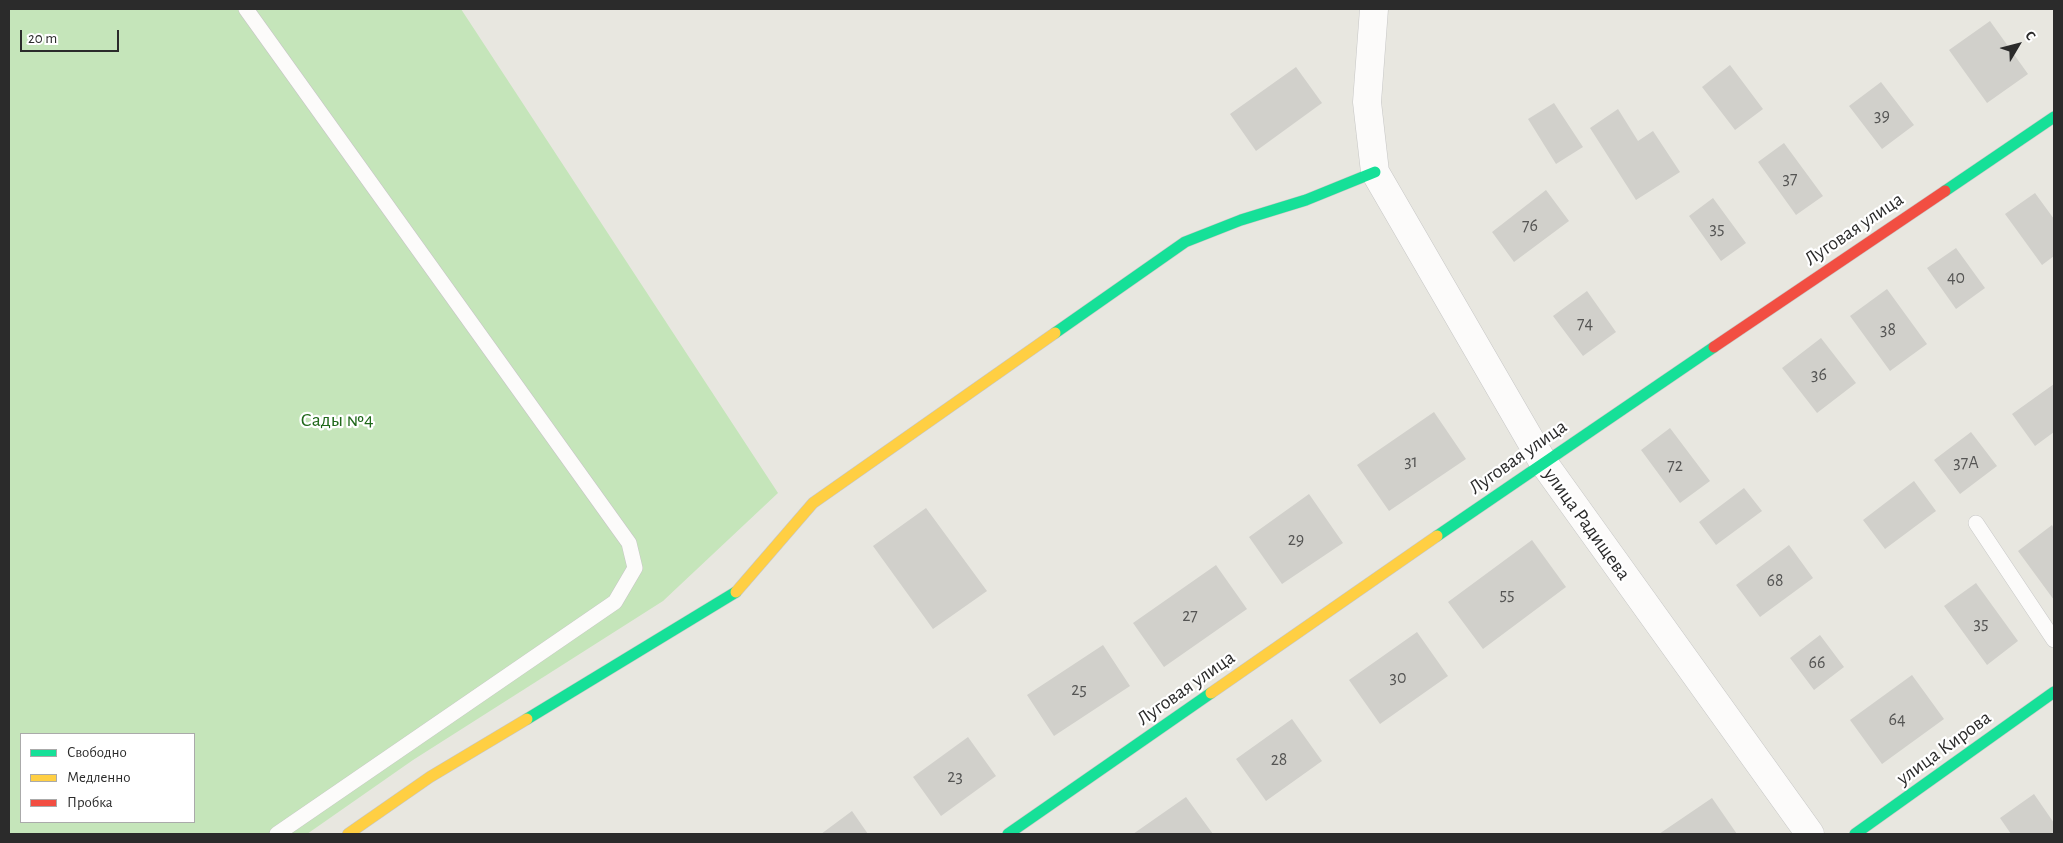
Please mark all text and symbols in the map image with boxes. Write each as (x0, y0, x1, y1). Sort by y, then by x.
scale bar (22, 20, 121, 52)
north arrow (1993, 20, 2043, 70)
text: С (2022, 29, 2038, 43)
text: 20 m (28, 31, 57, 46)
house number: 39 (1874, 105, 1890, 127)
house number: 37 (1783, 168, 1797, 190)
street label: Луговая улица (1800, 187, 1908, 271)
house number: 76 (1522, 215, 1538, 237)
house number: 35 (1710, 218, 1724, 240)
house number: 40 (1947, 267, 1965, 289)
house number: 74 (1577, 313, 1593, 335)
house number: 38 (1880, 319, 1896, 341)
house number: 36 (1811, 364, 1827, 386)
park label: Сады №4 (300, 408, 374, 432)
street label: Луговая улица (1464, 414, 1572, 500)
house number: 31 (1404, 451, 1418, 473)
house number: 37А (1953, 452, 1979, 474)
house number: 72 (1667, 455, 1683, 477)
street label: улица Радищева (1538, 463, 1636, 585)
house number: 29 (1288, 529, 1304, 551)
house number: 68 (1767, 570, 1783, 592)
house number: 55 (1499, 584, 1515, 606)
house number: 27 (1182, 605, 1198, 627)
house number: 35 (1974, 613, 1988, 635)
street label: Луговая улица (1132, 645, 1240, 731)
house number: 66 (1809, 652, 1825, 674)
house number: 30 (1390, 667, 1406, 689)
house number: 25 (1071, 679, 1087, 701)
street label: улица Кирова (1892, 706, 1996, 790)
house number: 64 (1888, 709, 1906, 731)
legend (20, 733, 195, 823)
text: Свободно (67, 745, 127, 760)
house number: 28 (1271, 749, 1287, 771)
house number: 23 (947, 766, 963, 788)
text: Медленно (67, 770, 131, 785)
text: Пробка (67, 795, 113, 810)

